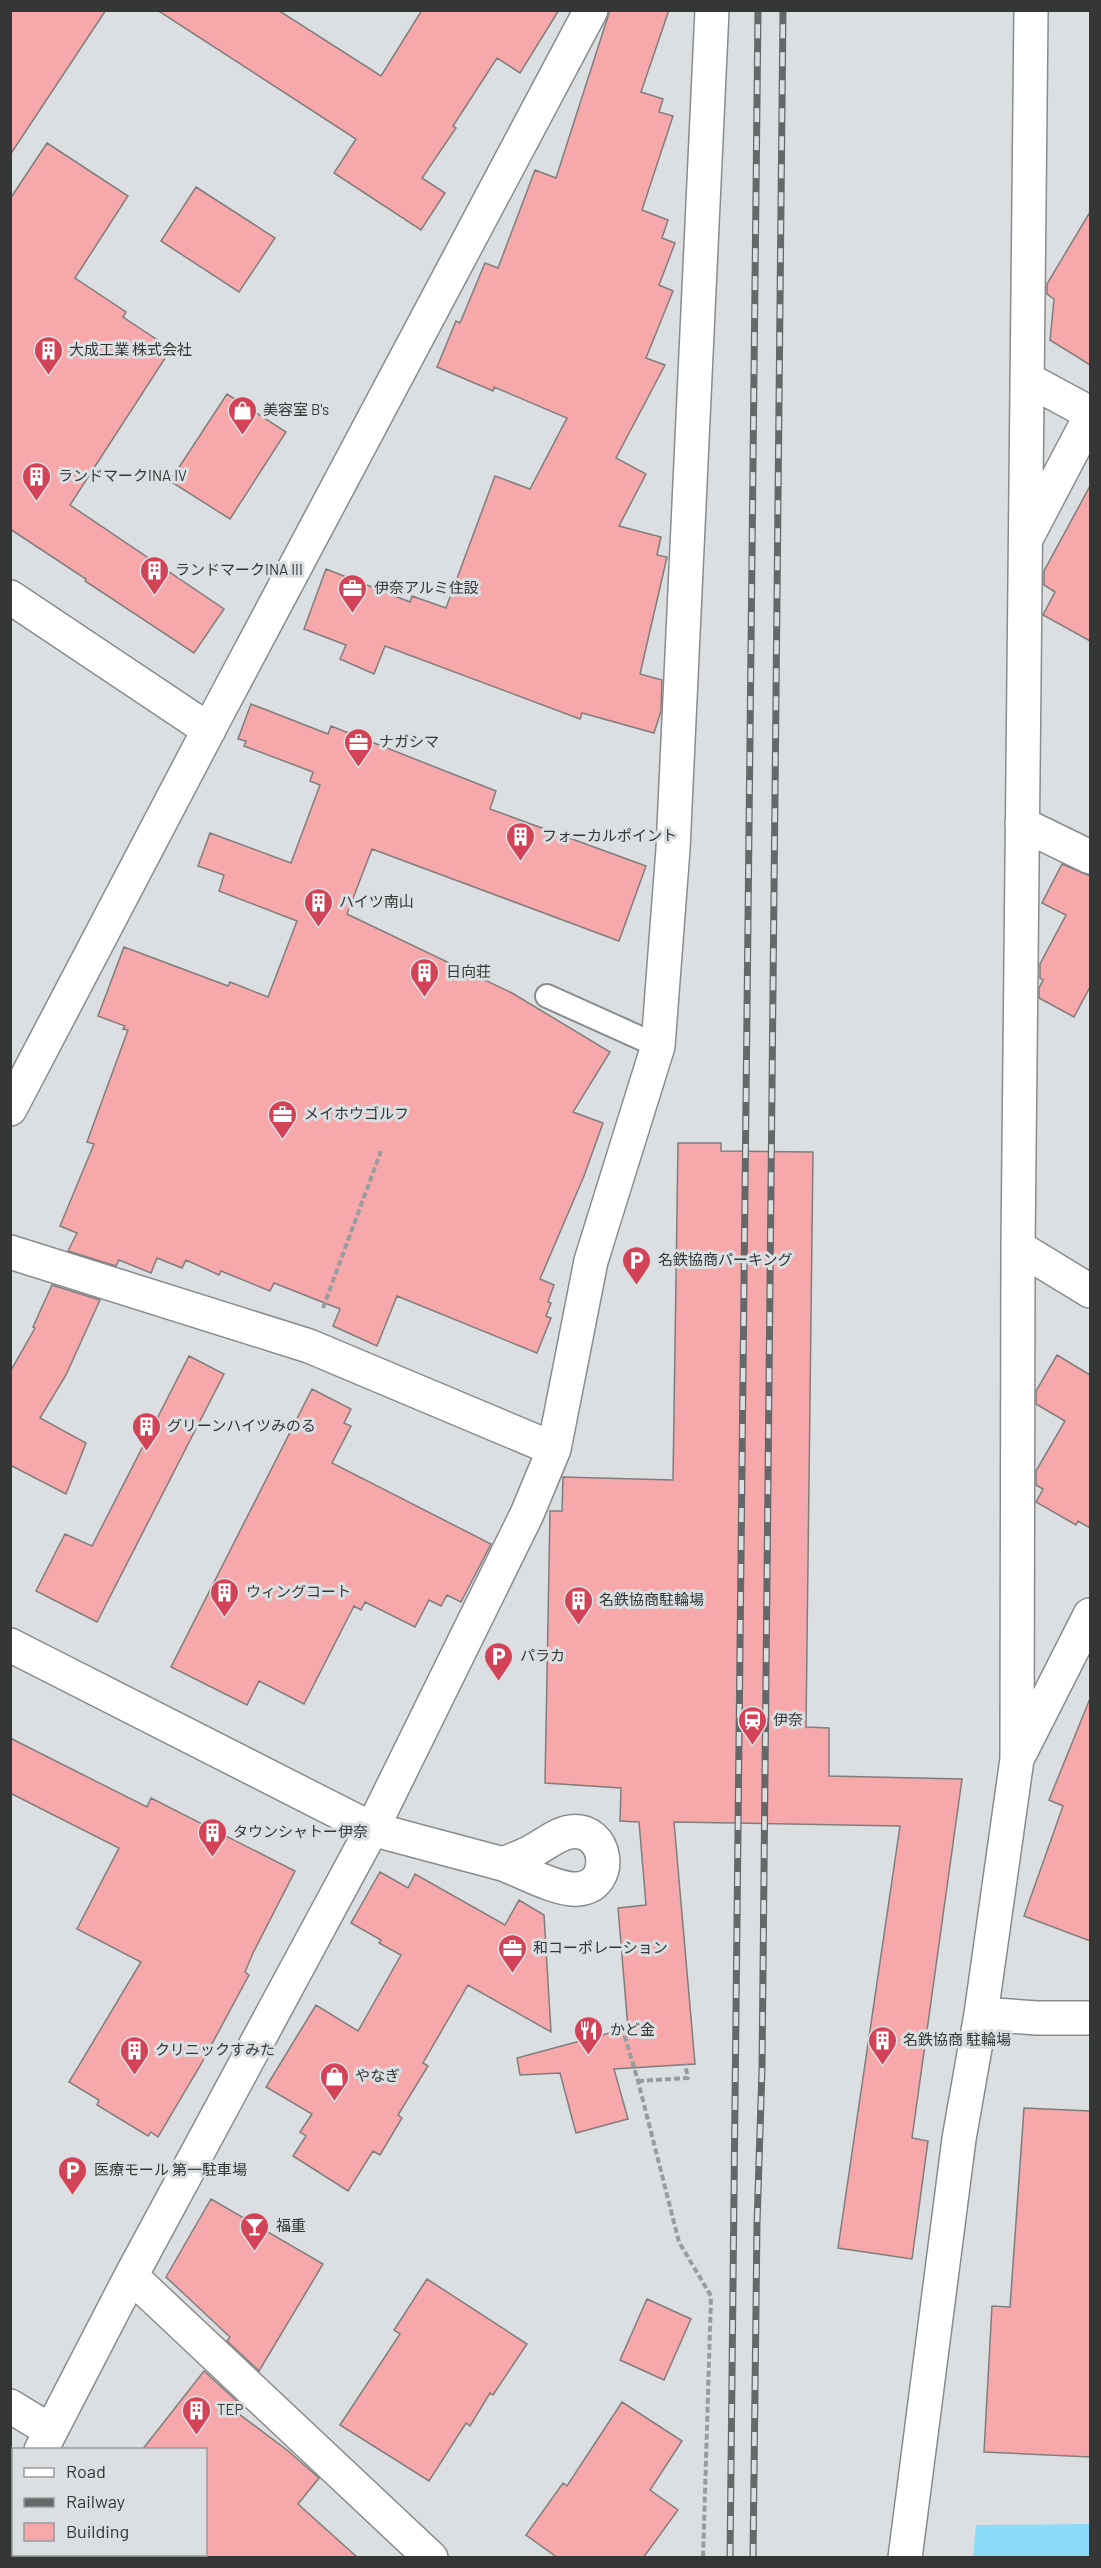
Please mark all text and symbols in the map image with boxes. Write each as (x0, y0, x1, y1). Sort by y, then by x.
building icon: 大成工業 株式会社 (32, 334, 64, 376)
place label: 大成工業 株式会社 (69, 340, 192, 358)
shop icon: 美容室 B's (226, 394, 258, 436)
place label: 美容室 B's (263, 400, 329, 418)
building icon: ランドマークINA IV (21, 460, 53, 502)
place label: ランドマークINA IV (58, 466, 187, 484)
building icon: ランドマークINA III (138, 554, 170, 596)
place label: ランドマークINA III (175, 560, 303, 578)
office icon: 伊奈アルミ住設 (337, 572, 369, 614)
place label: 伊奈アルミ住設 (374, 578, 479, 596)
office icon: ナガシマ (342, 726, 374, 768)
place label: ナガシマ (379, 732, 439, 750)
building icon: フォーカルポイント (505, 820, 537, 862)
place label: フォーカルポイント (542, 826, 677, 844)
building icon: ハイツ南山 (302, 886, 334, 928)
place label: ハイツ南山 (339, 892, 414, 910)
building icon: 日向荘 (409, 956, 441, 998)
place label: 日向荘 (446, 962, 491, 980)
office icon: メイホウゴルフ (267, 1098, 299, 1140)
place label: メイホウゴルフ (304, 1104, 409, 1122)
parking icon: 名鉄協商パーキング (621, 1244, 653, 1286)
place label: 名鉄協商パーキング (658, 1250, 793, 1268)
building icon: グリーンハイツみのる (130, 1410, 162, 1452)
place label: グリーンハイツみのる (167, 1416, 316, 1434)
building icon: ウィングコート (209, 1576, 241, 1618)
place label: ウィングコート (246, 1582, 351, 1600)
building icon: 名鉄協商駐輪場 (562, 1584, 594, 1626)
place label: 名鉄協商駐輪場 (599, 1590, 704, 1608)
parking icon: パラカ (483, 1640, 515, 1682)
place label: パラカ (520, 1646, 565, 1664)
station icon: 伊奈 (736, 1704, 768, 1746)
place label: 伊奈 (773, 1710, 803, 1728)
building icon: タウンシャトー伊奈 (196, 1816, 228, 1858)
place label: タウンシャトー伊奈 (233, 1822, 368, 1840)
office icon: 和コーポレーション (496, 1932, 528, 1974)
place label: 和コーポレーション (533, 1938, 668, 1956)
restaurant icon: かど金 (573, 2014, 605, 2056)
place label: かど金 (610, 2020, 655, 2038)
building icon: 名鉄協商 駐輪場 (866, 2024, 898, 2066)
place label: 名鉄協商 駐輪場 (903, 2030, 1011, 2048)
building icon: クリニックすみた (118, 2034, 150, 2076)
place label: クリニックすみた (155, 2040, 275, 2058)
shop icon: やなぎ (318, 2060, 350, 2102)
place label: やなぎ (355, 2066, 400, 2084)
parking icon: 医療モール 第一駐車場 (57, 2154, 89, 2196)
place label: 医療モール 第一駐車場 (94, 2160, 247, 2178)
bar icon: 福重 (239, 2210, 271, 2252)
place label: 福重 (276, 2216, 306, 2234)
building icon: TEP (180, 2394, 212, 2436)
place label: TEP (217, 2400, 244, 2418)
legend (12, 2448, 207, 2556)
text: Road (66, 2460, 106, 2482)
text: Railway (66, 2490, 125, 2512)
text: Building (66, 2520, 129, 2542)

